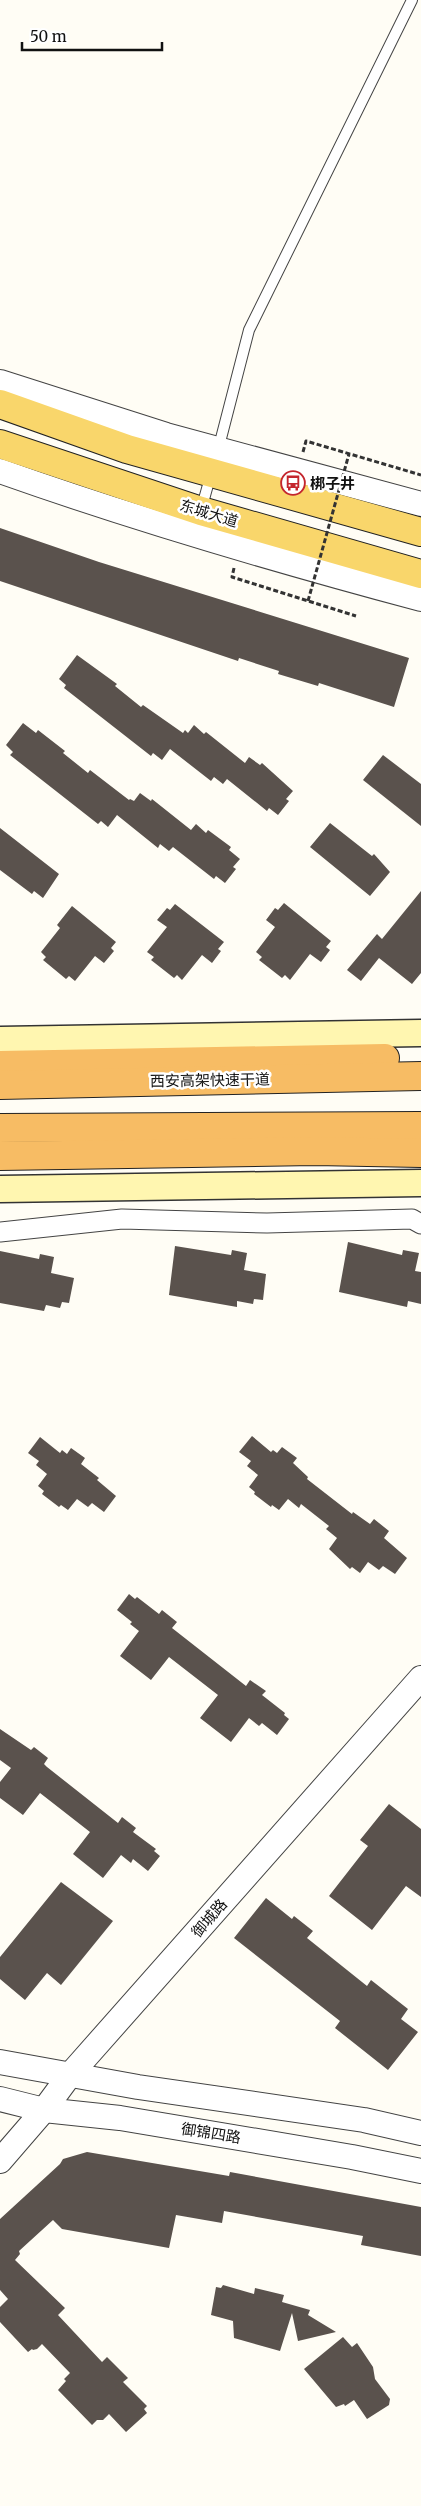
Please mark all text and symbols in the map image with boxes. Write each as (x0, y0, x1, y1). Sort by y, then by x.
scale bar (22, 20, 162, 52)
text: 50 m (30, 27, 67, 46)
bus stop icon: 梆子井 (280, 470, 306, 496)
place label: 梆子井 (310, 474, 355, 493)
street label: 东城大道 (178, 495, 240, 531)
street label: 西安高架快速干道 (150, 1069, 270, 1091)
street label: 御城路 (187, 1895, 231, 1941)
street label: 御锦四路 (180, 2119, 242, 2147)

